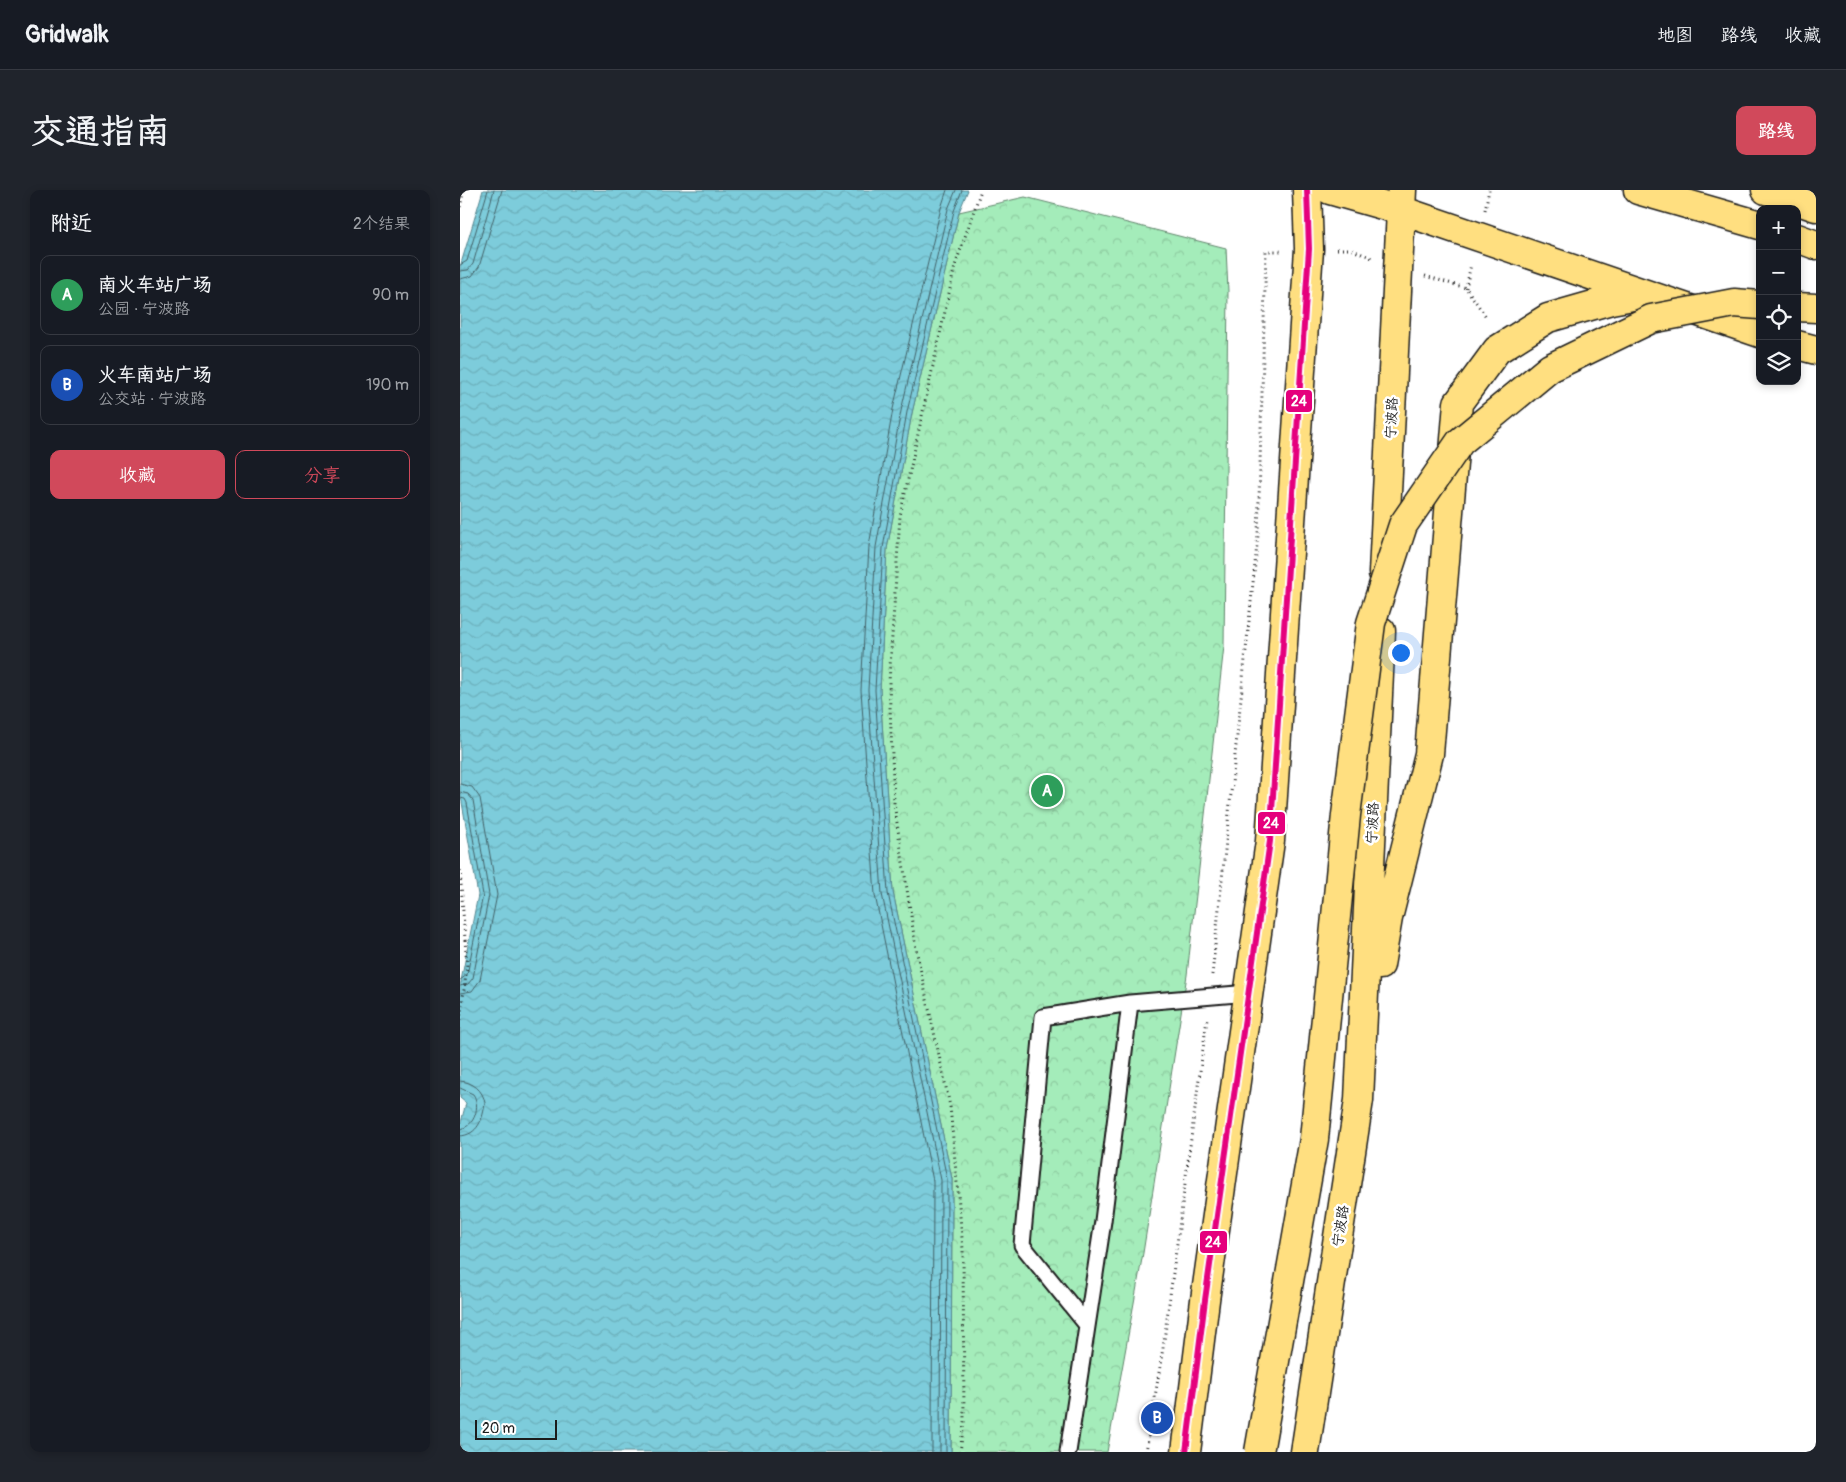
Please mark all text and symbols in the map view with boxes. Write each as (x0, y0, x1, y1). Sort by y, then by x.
text: Gridwalk (25, 20, 109, 49)
text: 地图 (1657, 24, 1693, 47)
text: 路线 (1721, 24, 1757, 47)
text: 收藏 (1785, 24, 1821, 47)
button: 路线 (1736, 106, 1816, 155)
text: 交通指南 (30, 110, 170, 154)
map controls (1756, 205, 1801, 385)
button: + (1756, 205, 1801, 250)
text: 附近 (50, 210, 92, 237)
text: 2个结果 (353, 214, 410, 234)
button: − (1756, 250, 1801, 295)
text: 南火车站广场 (98, 273, 212, 297)
text: A (62, 285, 72, 305)
text: 90 m (372, 285, 409, 305)
button: locate (1756, 295, 1801, 340)
text: 公园 · 宁波路 (98, 299, 190, 319)
button: layers (1756, 340, 1801, 385)
text: 火车南站广场 (98, 363, 212, 387)
text: B (62, 375, 72, 395)
text: 190 m (366, 375, 409, 395)
text: 公交站 · 宁波路 (98, 389, 206, 409)
line badge: 24 (1285, 389, 1313, 413)
text: 24 (1291, 393, 1308, 410)
street label: 宁波路 (1382, 397, 1401, 439)
button: 收藏 (50, 450, 225, 499)
button: 分享 (235, 450, 410, 499)
your location (1388, 640, 1414, 666)
pin: A (1031, 772, 1063, 810)
street label: 宁波路 (1363, 802, 1382, 844)
line badge: 24 (1257, 811, 1286, 835)
text: 24 (1263, 815, 1280, 832)
street label: 宁波路 (1329, 1204, 1352, 1248)
line badge: 24 (1199, 1230, 1228, 1254)
text: 24 (1205, 1234, 1222, 1251)
pin: B (1141, 1399, 1173, 1437)
scale bar (475, 1417, 558, 1440)
text: 20 m (482, 1420, 515, 1437)

